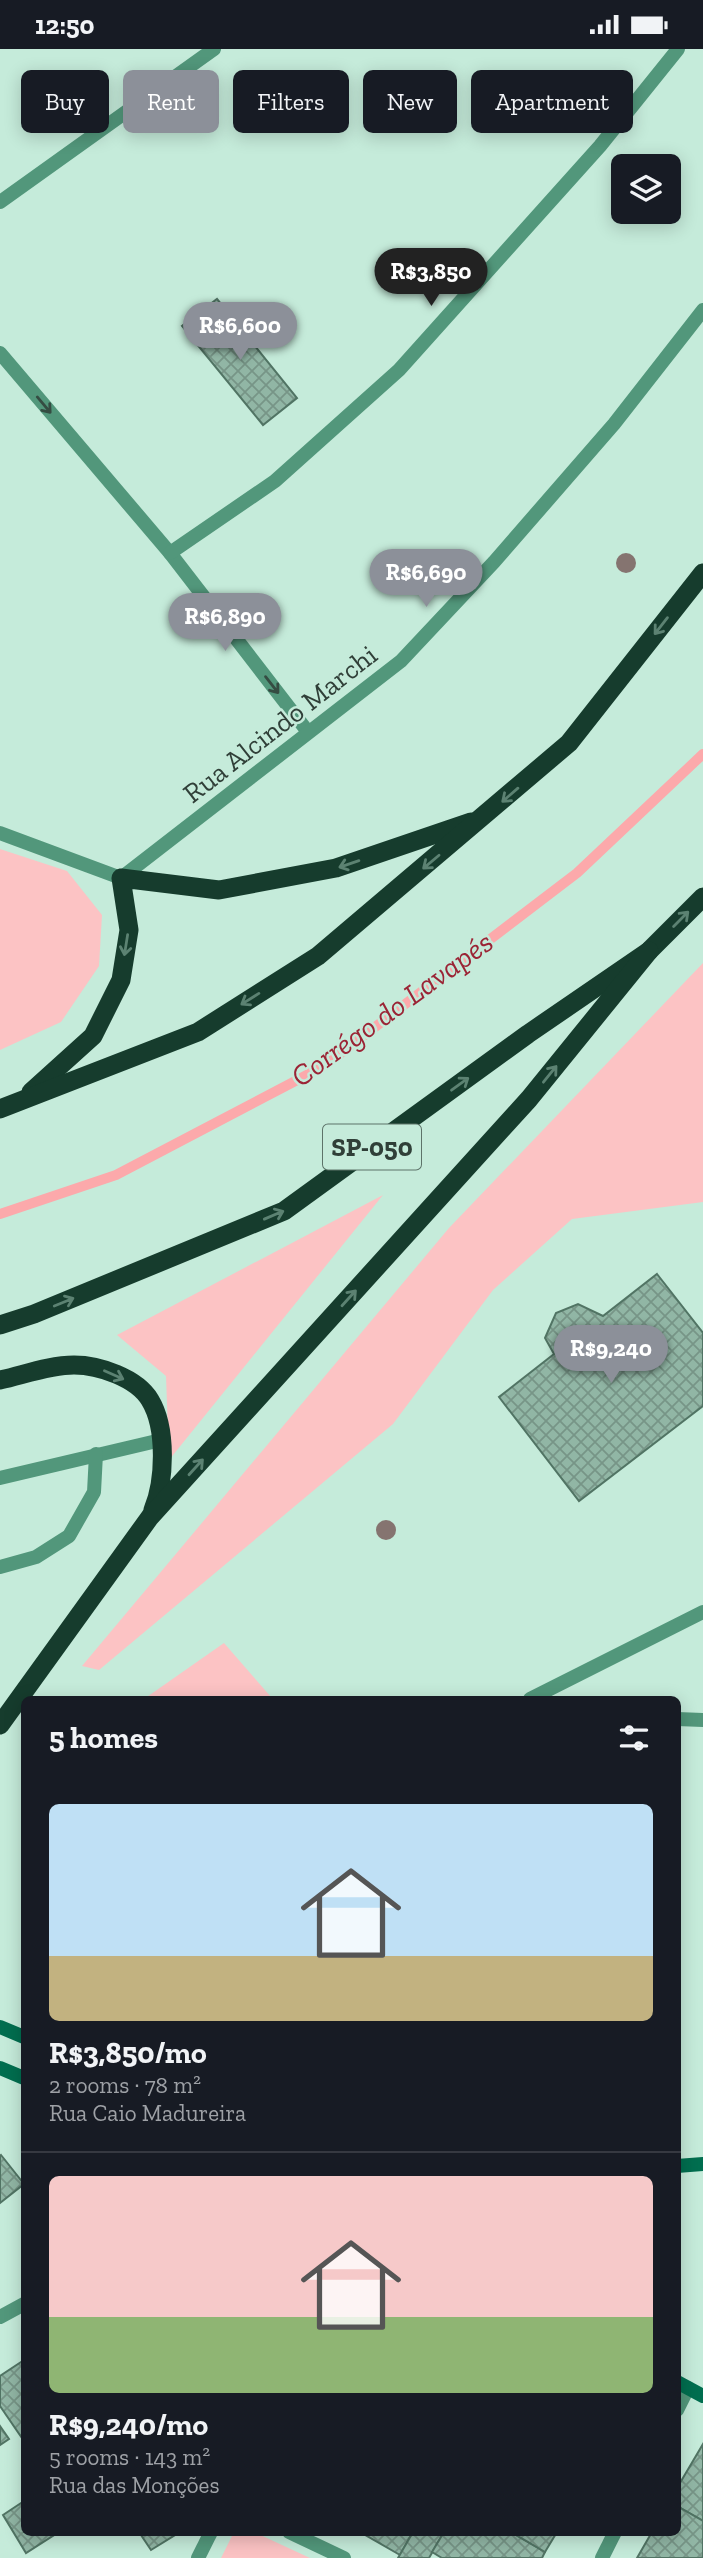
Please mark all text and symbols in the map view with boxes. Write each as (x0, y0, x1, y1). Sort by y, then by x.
text: 12:50 (35, 9, 94, 41)
chip: Buy (21, 70, 109, 133)
chip: Rent (123, 70, 219, 133)
chip: Filters (233, 70, 349, 133)
chip: New (363, 70, 457, 133)
chip: Apartment (471, 70, 633, 133)
map controls (611, 154, 681, 224)
button: layers (611, 154, 681, 224)
pin: R$3,850 (366, 249, 496, 308)
text: R$3,850 (391, 257, 471, 285)
pin: R$6,600 (175, 303, 305, 362)
text: R$6,600 (199, 311, 281, 339)
one-way arrow (36, 395, 52, 413)
pin: R$6,690 (361, 549, 491, 609)
text: R$6,690 (386, 558, 466, 586)
pin: R$6,890 (160, 593, 290, 653)
text: R$6,890 (184, 602, 266, 630)
one-way arrow (653, 617, 668, 635)
street label: Rua Alcindo Marchi (177, 638, 384, 810)
one-way arrow (264, 675, 279, 693)
one-way arrow (501, 787, 519, 803)
one-way arrow (422, 854, 440, 870)
one-way arrow (338, 859, 360, 871)
one-way arrow (673, 911, 690, 928)
water label: Corrégo do Lavapés (284, 924, 500, 1094)
one-way arrow (119, 933, 132, 956)
one-way arrow (240, 993, 260, 1007)
one-way arrow (542, 1065, 557, 1084)
one-way arrow (450, 1076, 469, 1091)
road number: SP-050 (323, 1125, 421, 1169)
one-way arrow (263, 1207, 284, 1220)
one-way arrow (341, 1289, 357, 1307)
one-way arrow (53, 1294, 74, 1307)
pin: R$9,240 (546, 1325, 676, 1385)
text: R$9,240 (570, 1334, 652, 1362)
one-way arrow (103, 1369, 124, 1382)
one-way arrow (188, 1458, 204, 1476)
icon: filters (615, 1719, 653, 1757)
text: 5 homes (49, 1720, 158, 1756)
icon: home (288, 1850, 414, 1976)
text: R$3,850/mo (49, 2035, 207, 2071)
text: 2 rooms · 78 m² (49, 2071, 201, 2099)
text: Rua Caio Madureira (49, 2099, 246, 2127)
icon: home (288, 2222, 414, 2348)
text: R$9,240/mo (49, 2407, 208, 2443)
text: 5 rooms · 143 m² (49, 2443, 210, 2471)
text: Rua das Monções (49, 2471, 220, 2499)

